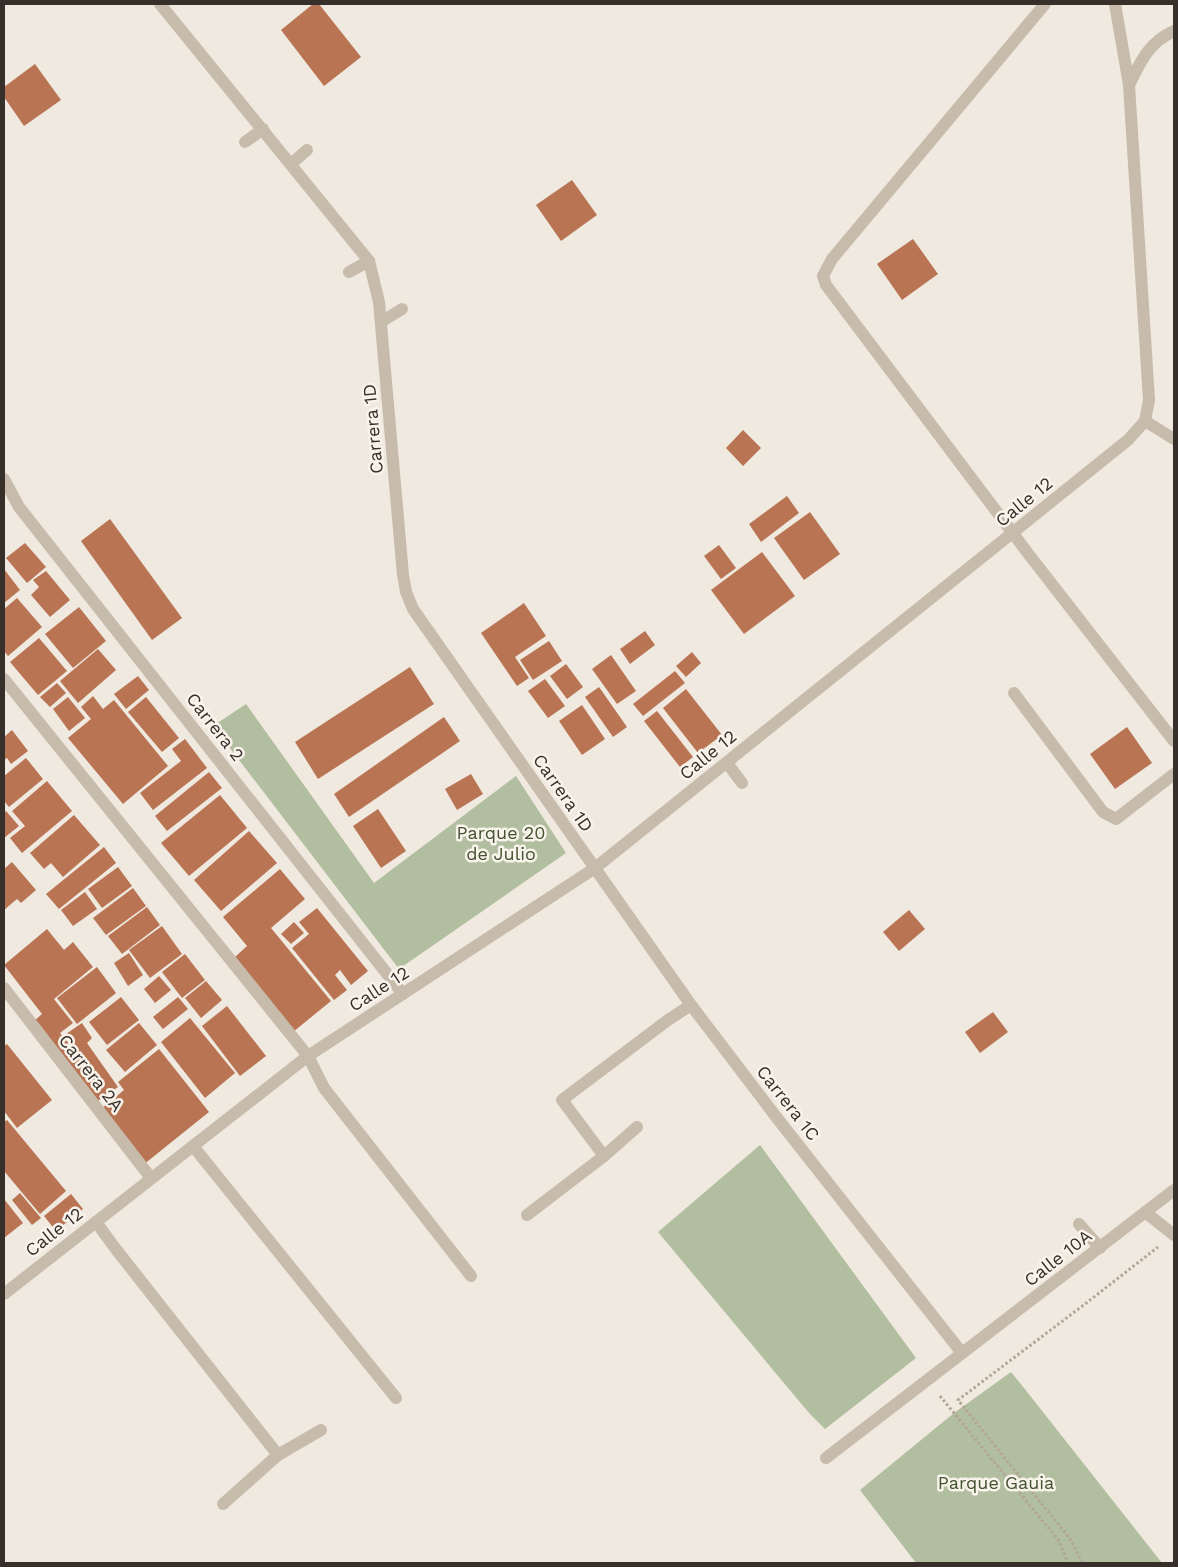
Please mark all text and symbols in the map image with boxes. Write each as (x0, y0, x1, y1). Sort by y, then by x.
street label: Carrera 1D (358, 383, 387, 475)
street label: Calle 12 (991, 472, 1056, 531)
street label: Carrera 2 (182, 688, 249, 765)
street label: Calle 12 (675, 725, 740, 784)
street label: Carrera 1D (529, 750, 598, 836)
park label: Parque 20 de Julio (457, 822, 545, 864)
street label: Calle 12 (345, 961, 413, 1016)
street label: Carrera 2A (55, 1030, 128, 1116)
street label: Carrera 1C (753, 1061, 824, 1144)
street label: Calle 12 (21, 1203, 87, 1261)
street label: Calle 10A (1020, 1225, 1096, 1290)
park label: Parque Gauia (938, 1472, 1054, 1493)

